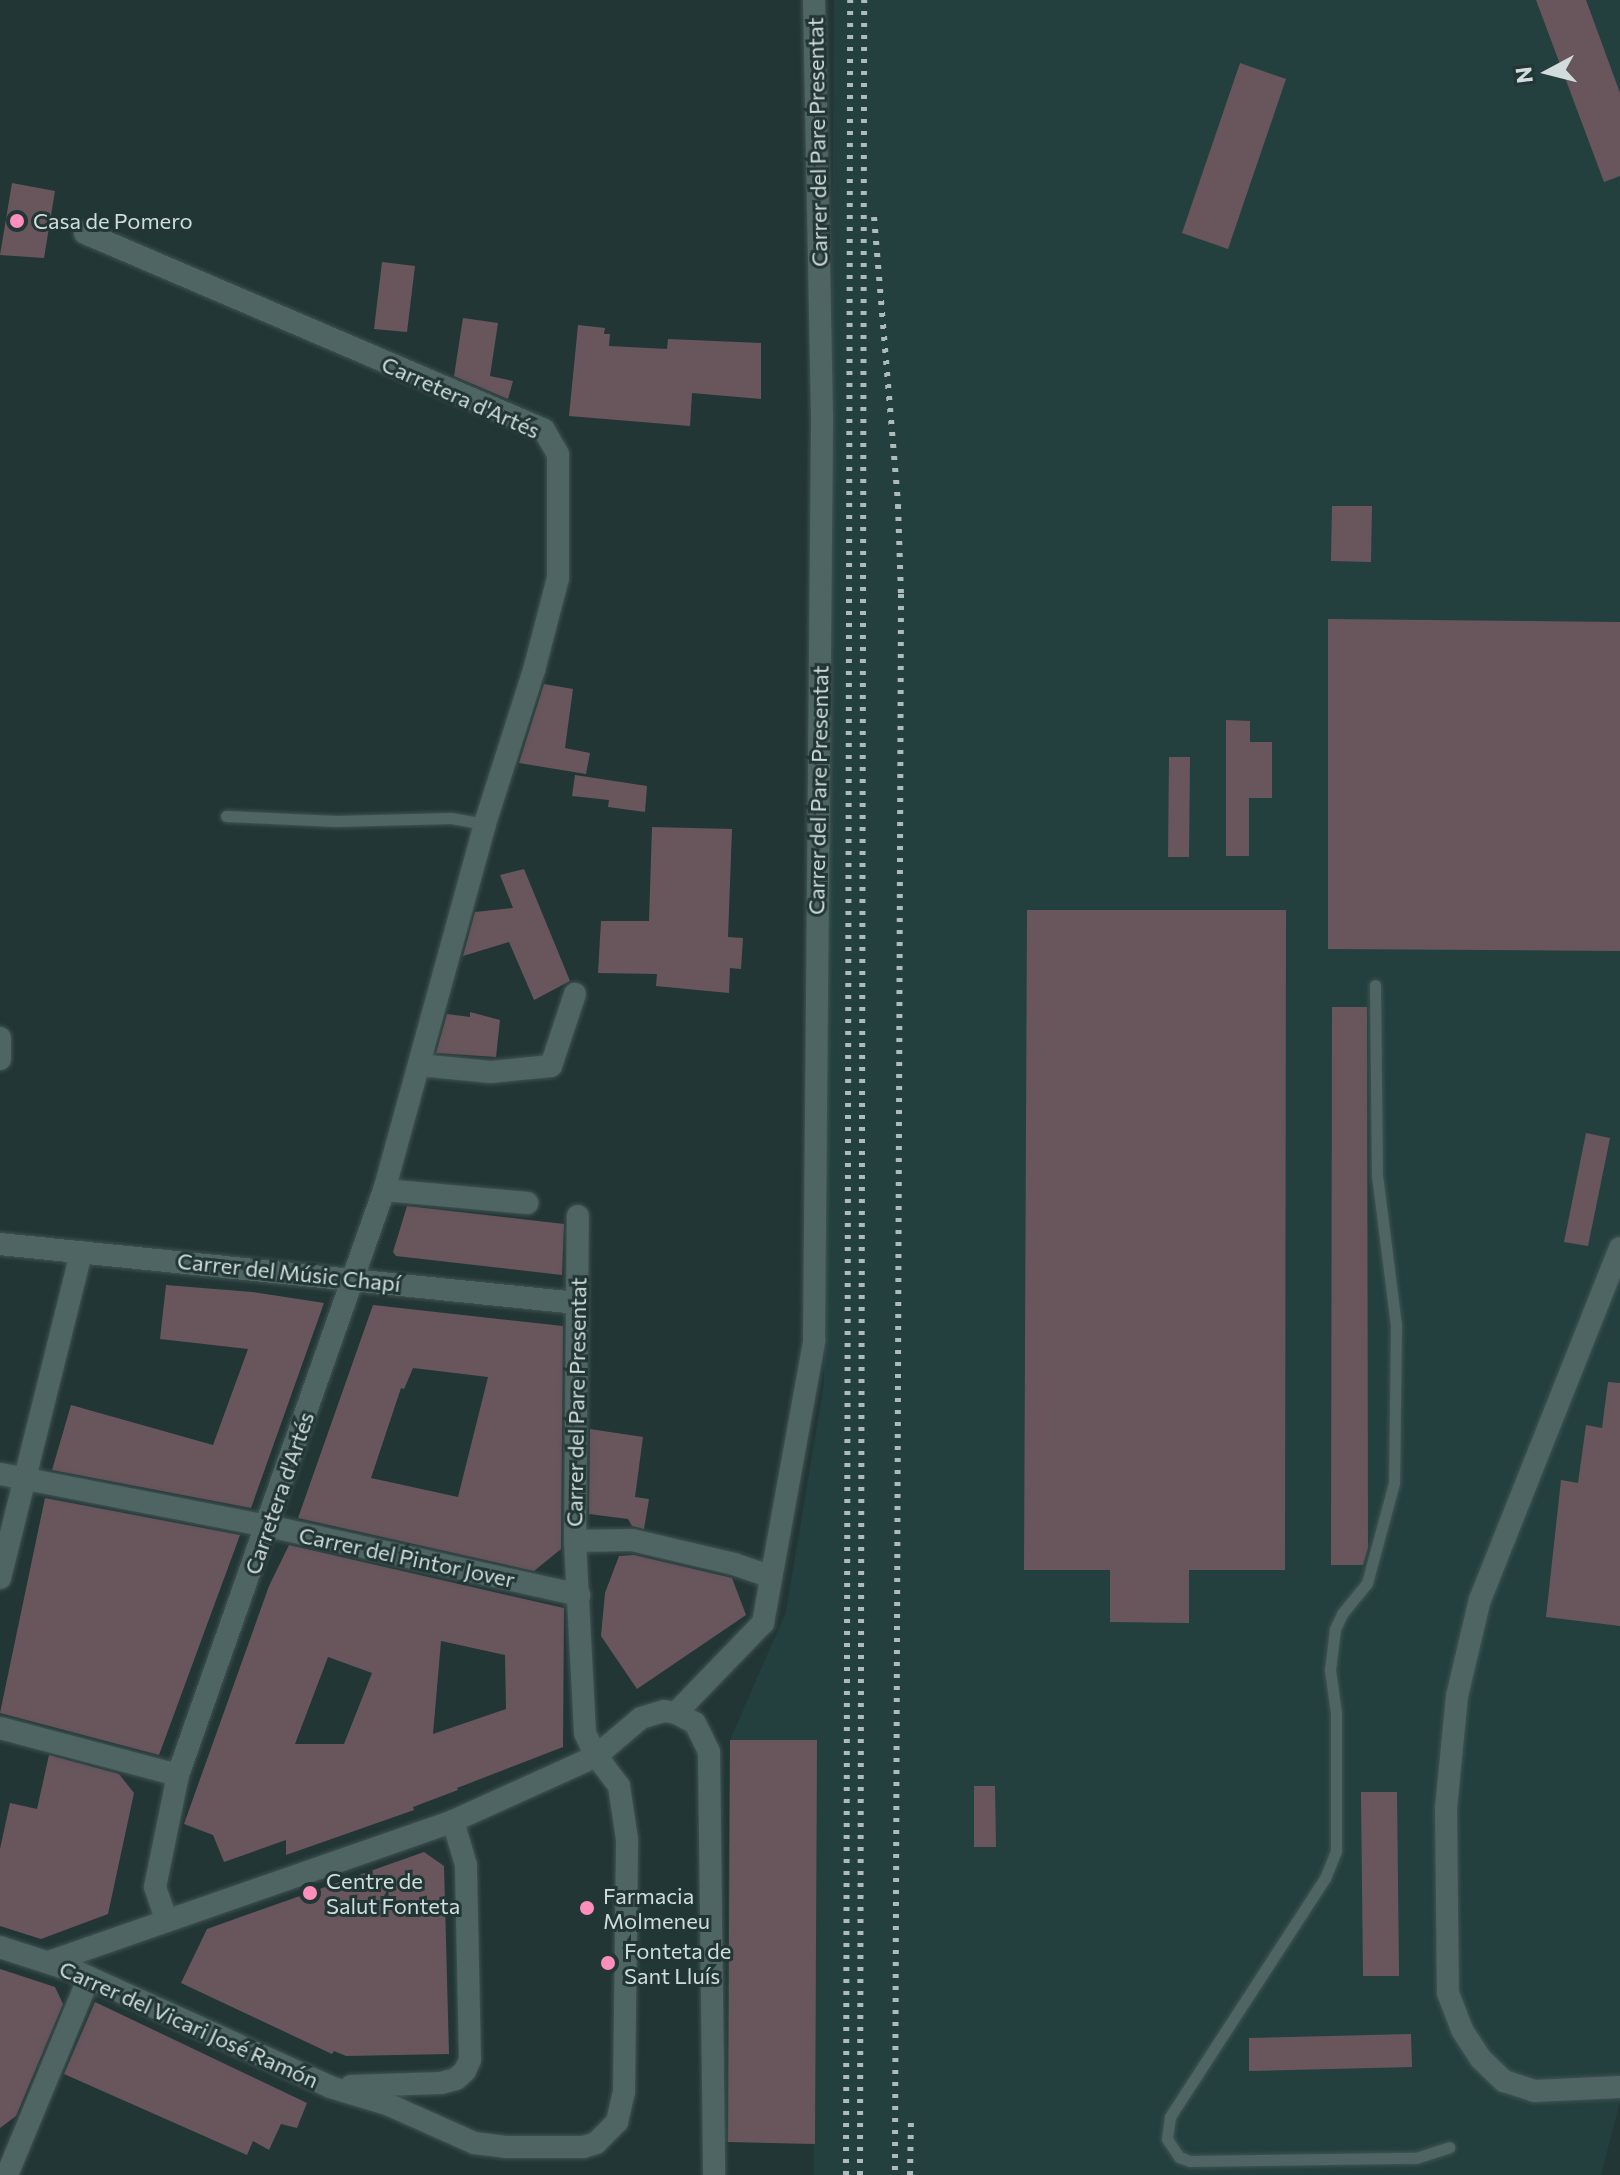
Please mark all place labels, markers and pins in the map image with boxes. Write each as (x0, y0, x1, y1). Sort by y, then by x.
place label: Casa de Pomero (33, 208, 193, 234)
marker: Casa de Pomero (8, 212, 26, 230)
place label: Centre de Salut Fonteta (326, 1867, 460, 1918)
place label: Farmacia Molmeneu (603, 1882, 710, 1934)
marker: Centre de Salut Fonteta (301, 1884, 319, 1902)
marker: Farmacia Molmeneu (578, 1899, 596, 1917)
place label: Fonteta de Sant Lluís (624, 1937, 731, 1988)
marker: Fonteta de Sant Lluís (599, 1954, 617, 1972)

